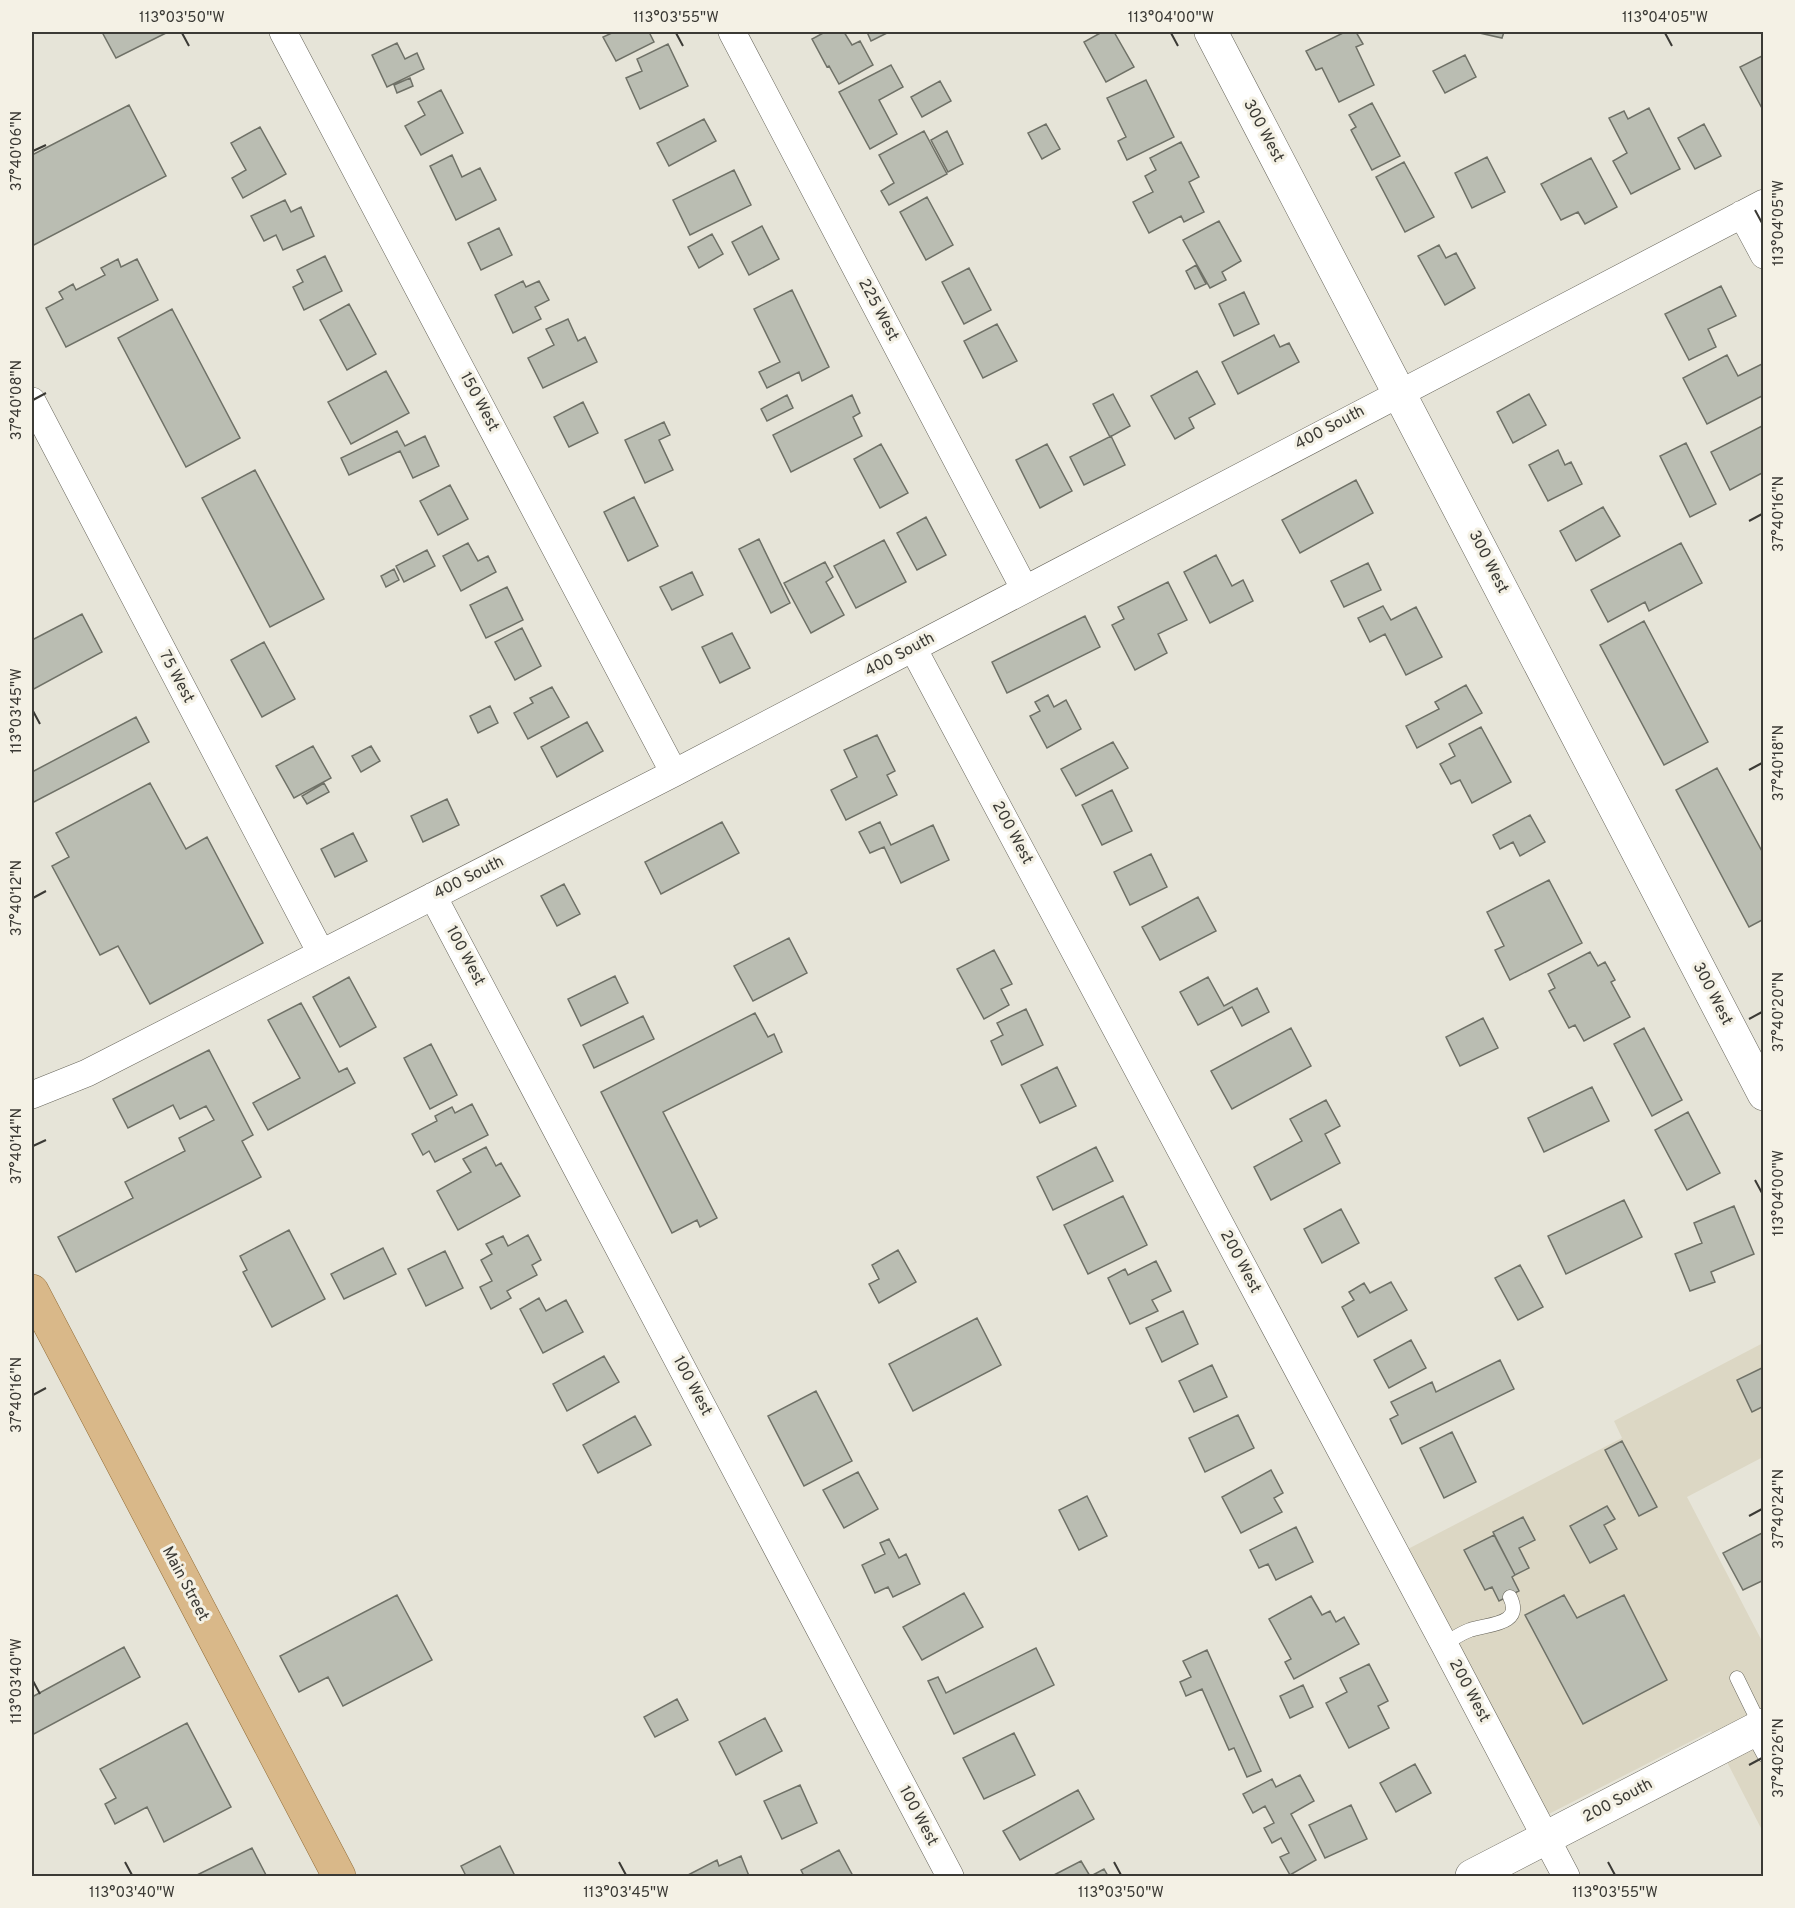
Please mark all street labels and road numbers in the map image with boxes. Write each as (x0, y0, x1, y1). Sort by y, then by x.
street label: 300 West (1238, 96, 1288, 166)
street label: 225 West (853, 275, 903, 345)
street label: 150 West (455, 369, 503, 435)
street label: 400 South (1292, 401, 1368, 455)
street label: 300 West (1464, 527, 1512, 597)
street label: 400 South (862, 628, 938, 682)
street label: 75 West (154, 647, 198, 707)
street label: 200 West (987, 798, 1037, 868)
street label: 400 South (431, 852, 507, 904)
street label: 100 West (441, 923, 489, 989)
street label: 300 West (1688, 959, 1736, 1029)
street label: 200 West (1215, 1227, 1265, 1297)
street label: 100 West (668, 1353, 716, 1419)
street label: Main Street (157, 1543, 213, 1625)
street label: 200 West (1444, 1656, 1494, 1726)
street label: 200 South (1580, 1774, 1656, 1828)
street label: 100 West (894, 1783, 942, 1849)

